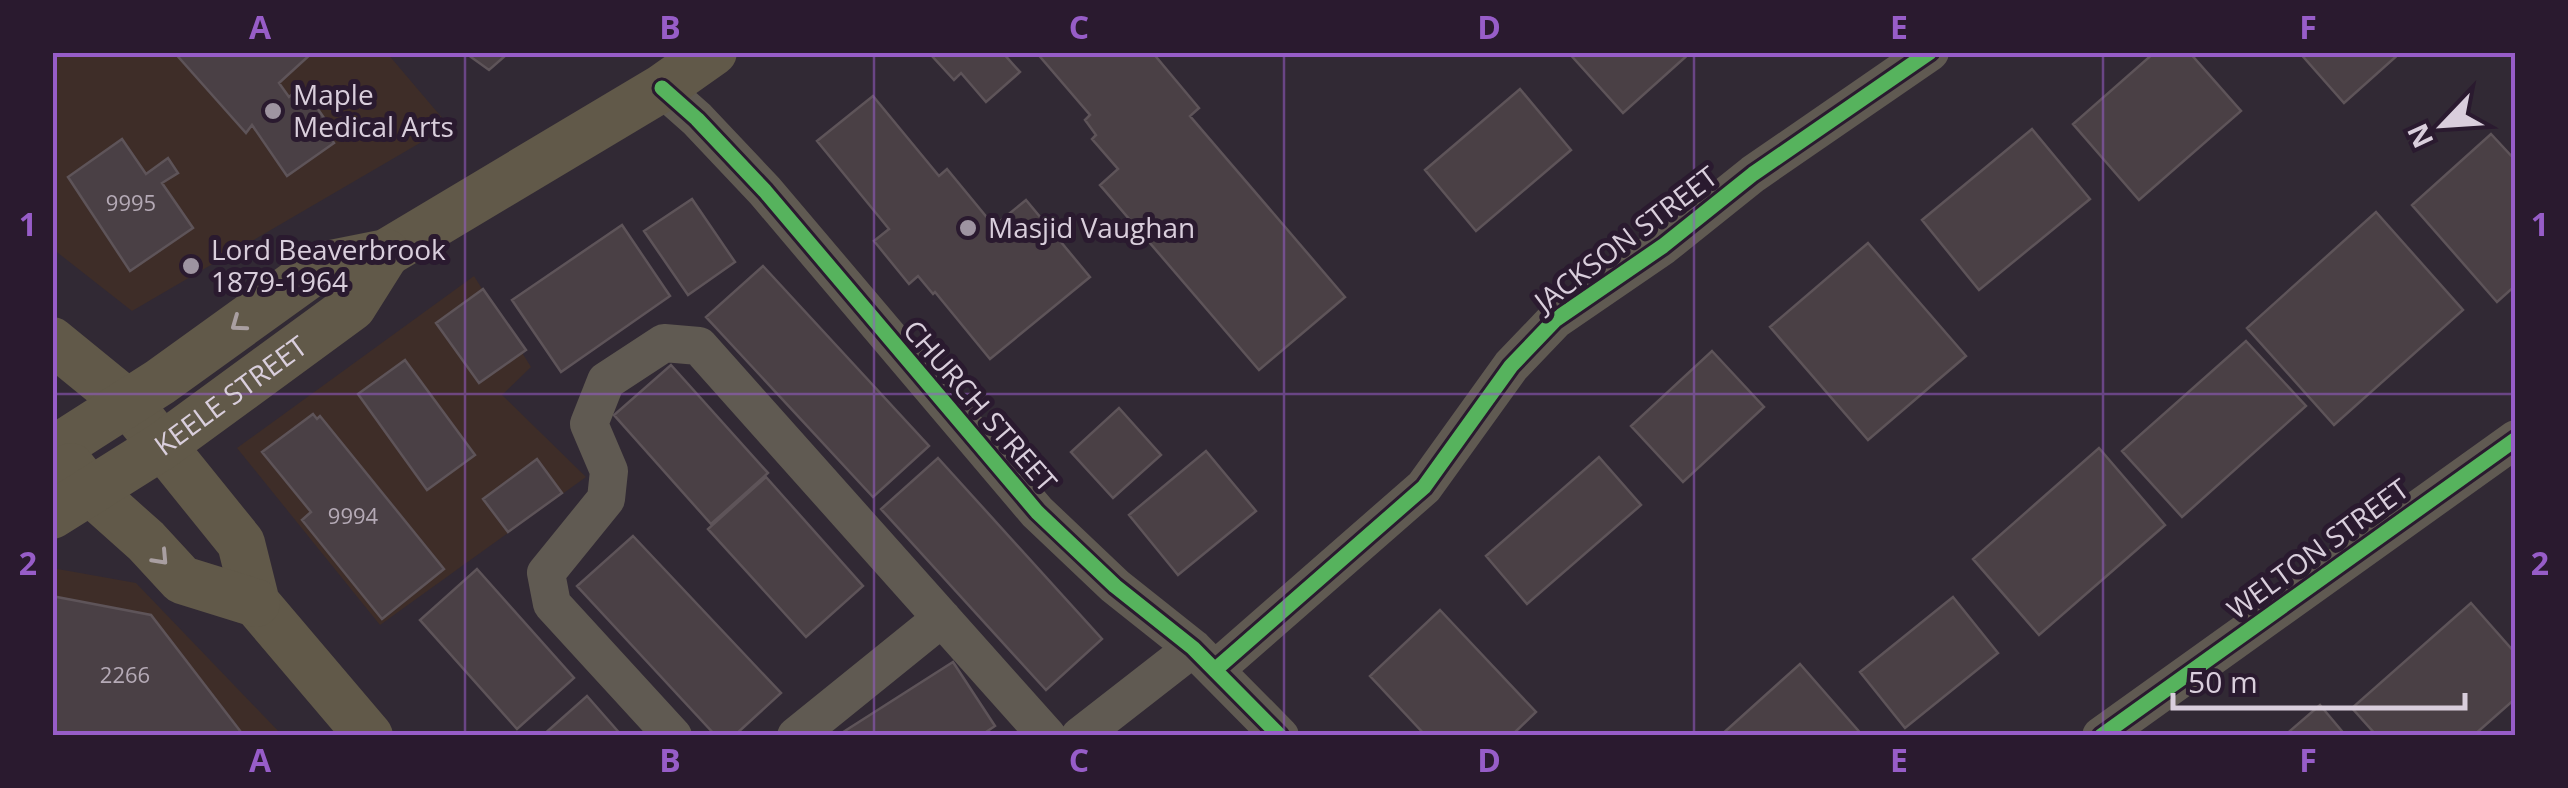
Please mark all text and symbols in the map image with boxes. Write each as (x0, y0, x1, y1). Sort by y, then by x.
text: A (249, 5, 272, 48)
text: B (659, 5, 681, 48)
text: C (1069, 5, 1089, 48)
text: D (1477, 5, 1501, 48)
text: E (1890, 5, 1908, 48)
text: F (2299, 5, 2317, 48)
place label: Maple Medical Arts (293, 75, 454, 145)
north arrow (2393, 75, 2493, 175)
marker: Maple Medical Arts (262, 100, 284, 122)
text: N (2397, 118, 2441, 154)
street label: JACKSON STREET (1524, 156, 1725, 321)
house number: 9995 (106, 187, 156, 217)
text: 1 (19, 202, 37, 245)
text: 1 (2531, 202, 2549, 245)
place label: Masjid Vaughan (988, 208, 1195, 246)
marker: Masjid Vaughan (957, 217, 979, 239)
place label: Lord Beaverbrook 1879-1964 (211, 230, 446, 300)
marker: Lord Beaverbrook 1879-1964 (180, 255, 202, 277)
street label: CHURCH STREET (896, 311, 1066, 500)
one-way arrow (231, 313, 249, 330)
street label: KEELE STREET (146, 326, 315, 463)
street label: WELTON STREET (2219, 469, 2416, 627)
house number: 9994 (328, 500, 379, 530)
text: 2 (19, 541, 37, 584)
text: 2 (2531, 541, 2549, 584)
one-way arrow (149, 546, 167, 564)
scale bar (2173, 648, 2466, 710)
house number: 2266 (100, 659, 150, 689)
text: 50 m (2188, 661, 2258, 702)
text: A (249, 738, 272, 781)
text: B (659, 738, 681, 781)
text: C (1069, 738, 1089, 781)
text: D (1477, 738, 1501, 781)
text: E (1890, 738, 1908, 781)
text: F (2299, 738, 2317, 781)

